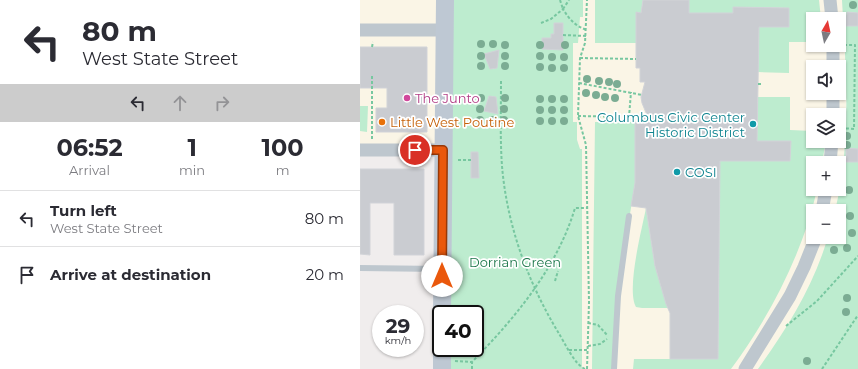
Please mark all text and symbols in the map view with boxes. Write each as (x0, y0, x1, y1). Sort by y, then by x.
north arrow (806, 12, 846, 52)
map controls (806, 12, 846, 244)
text: 80 m (82, 14, 157, 48)
icon: left (16, 16, 68, 68)
text: West State Street (82, 48, 238, 70)
button: sound (806, 60, 846, 100)
place label: The Junto (415, 90, 480, 106)
icon: left (127, 92, 149, 114)
icon: ahead (169, 92, 191, 114)
icon: right (211, 92, 233, 114)
marker: The Junto (402, 93, 412, 103)
button: layers (806, 108, 846, 148)
place label: Columbus Civic Center Historic District (597, 109, 745, 140)
place label: Little West Poutine (390, 114, 514, 130)
marker: Little West Poutine (377, 117, 387, 127)
marker: Columbus Civic Center Historic District (748, 119, 758, 129)
text: 06:52 (56, 133, 123, 162)
text: 1 (187, 133, 197, 162)
text: 100 (262, 133, 304, 162)
pin (398, 133, 432, 167)
icon: arrive (404, 139, 426, 161)
button: + (806, 156, 846, 196)
text: Arrival (69, 162, 110, 178)
text: min (179, 162, 205, 178)
text: m (276, 162, 289, 178)
place label: COSI (685, 164, 717, 180)
marker: COSI (672, 167, 682, 177)
text: Turn left (50, 201, 117, 220)
button: − (806, 204, 846, 244)
icon: left (16, 208, 38, 230)
text: 80 m (305, 209, 344, 228)
text: West State Street (50, 220, 163, 236)
park label: Dorrian Green (469, 254, 561, 270)
position arrow (421, 255, 463, 297)
icon: arrive (16, 264, 38, 286)
text: Arrive at destination (50, 265, 211, 284)
text: 20 m (306, 265, 344, 284)
speed limit sign: 40 (432, 305, 484, 357)
text: 29 (386, 314, 410, 338)
text: km/h (385, 334, 411, 347)

